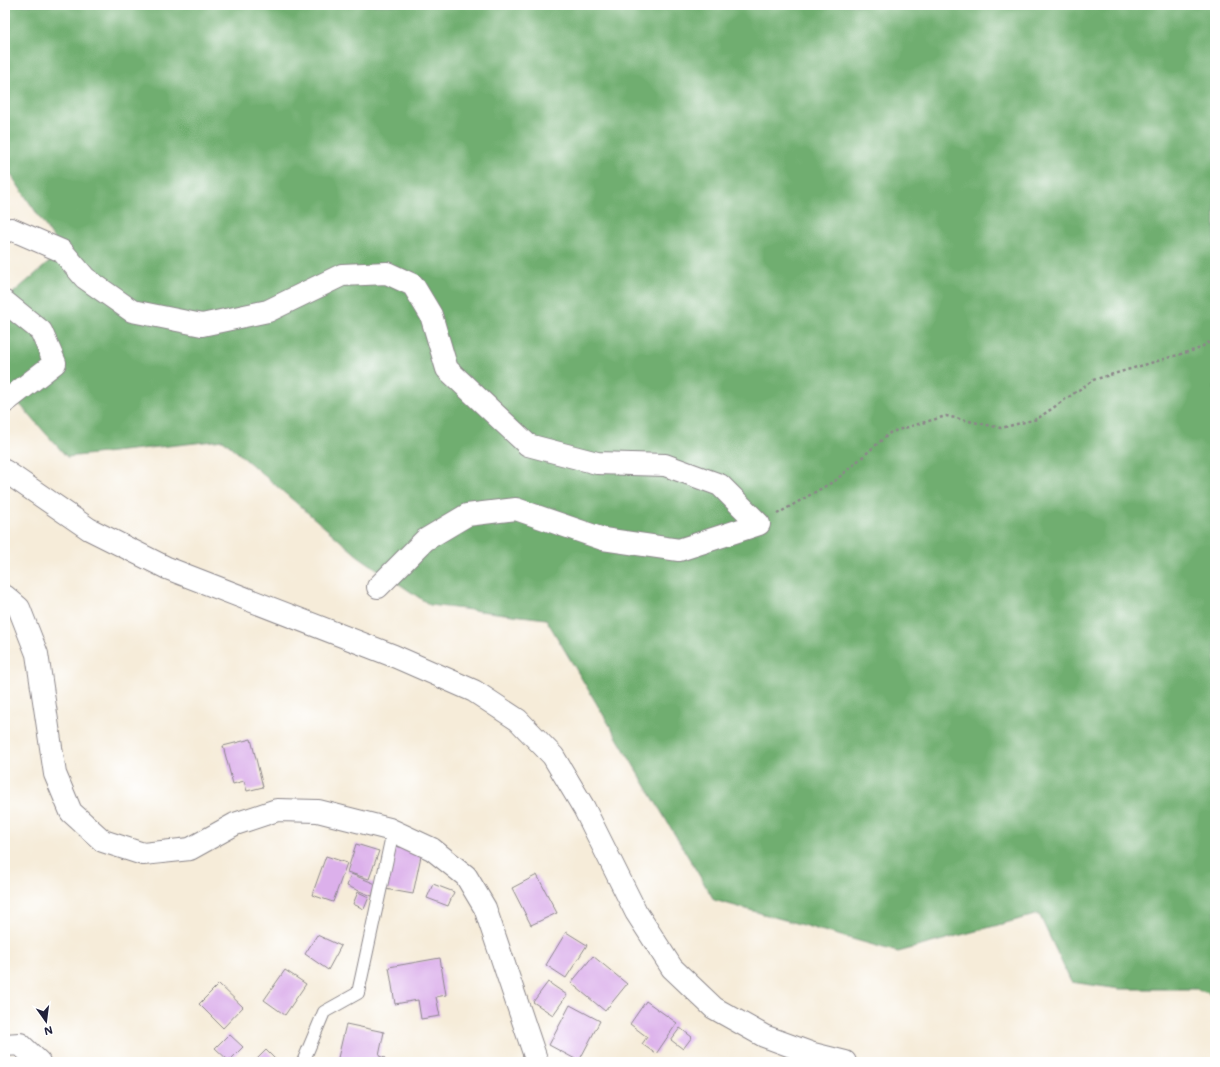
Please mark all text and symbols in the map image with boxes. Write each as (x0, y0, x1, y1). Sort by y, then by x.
north arrow (26, 1001, 66, 1041)
text: N (43, 1023, 54, 1039)

